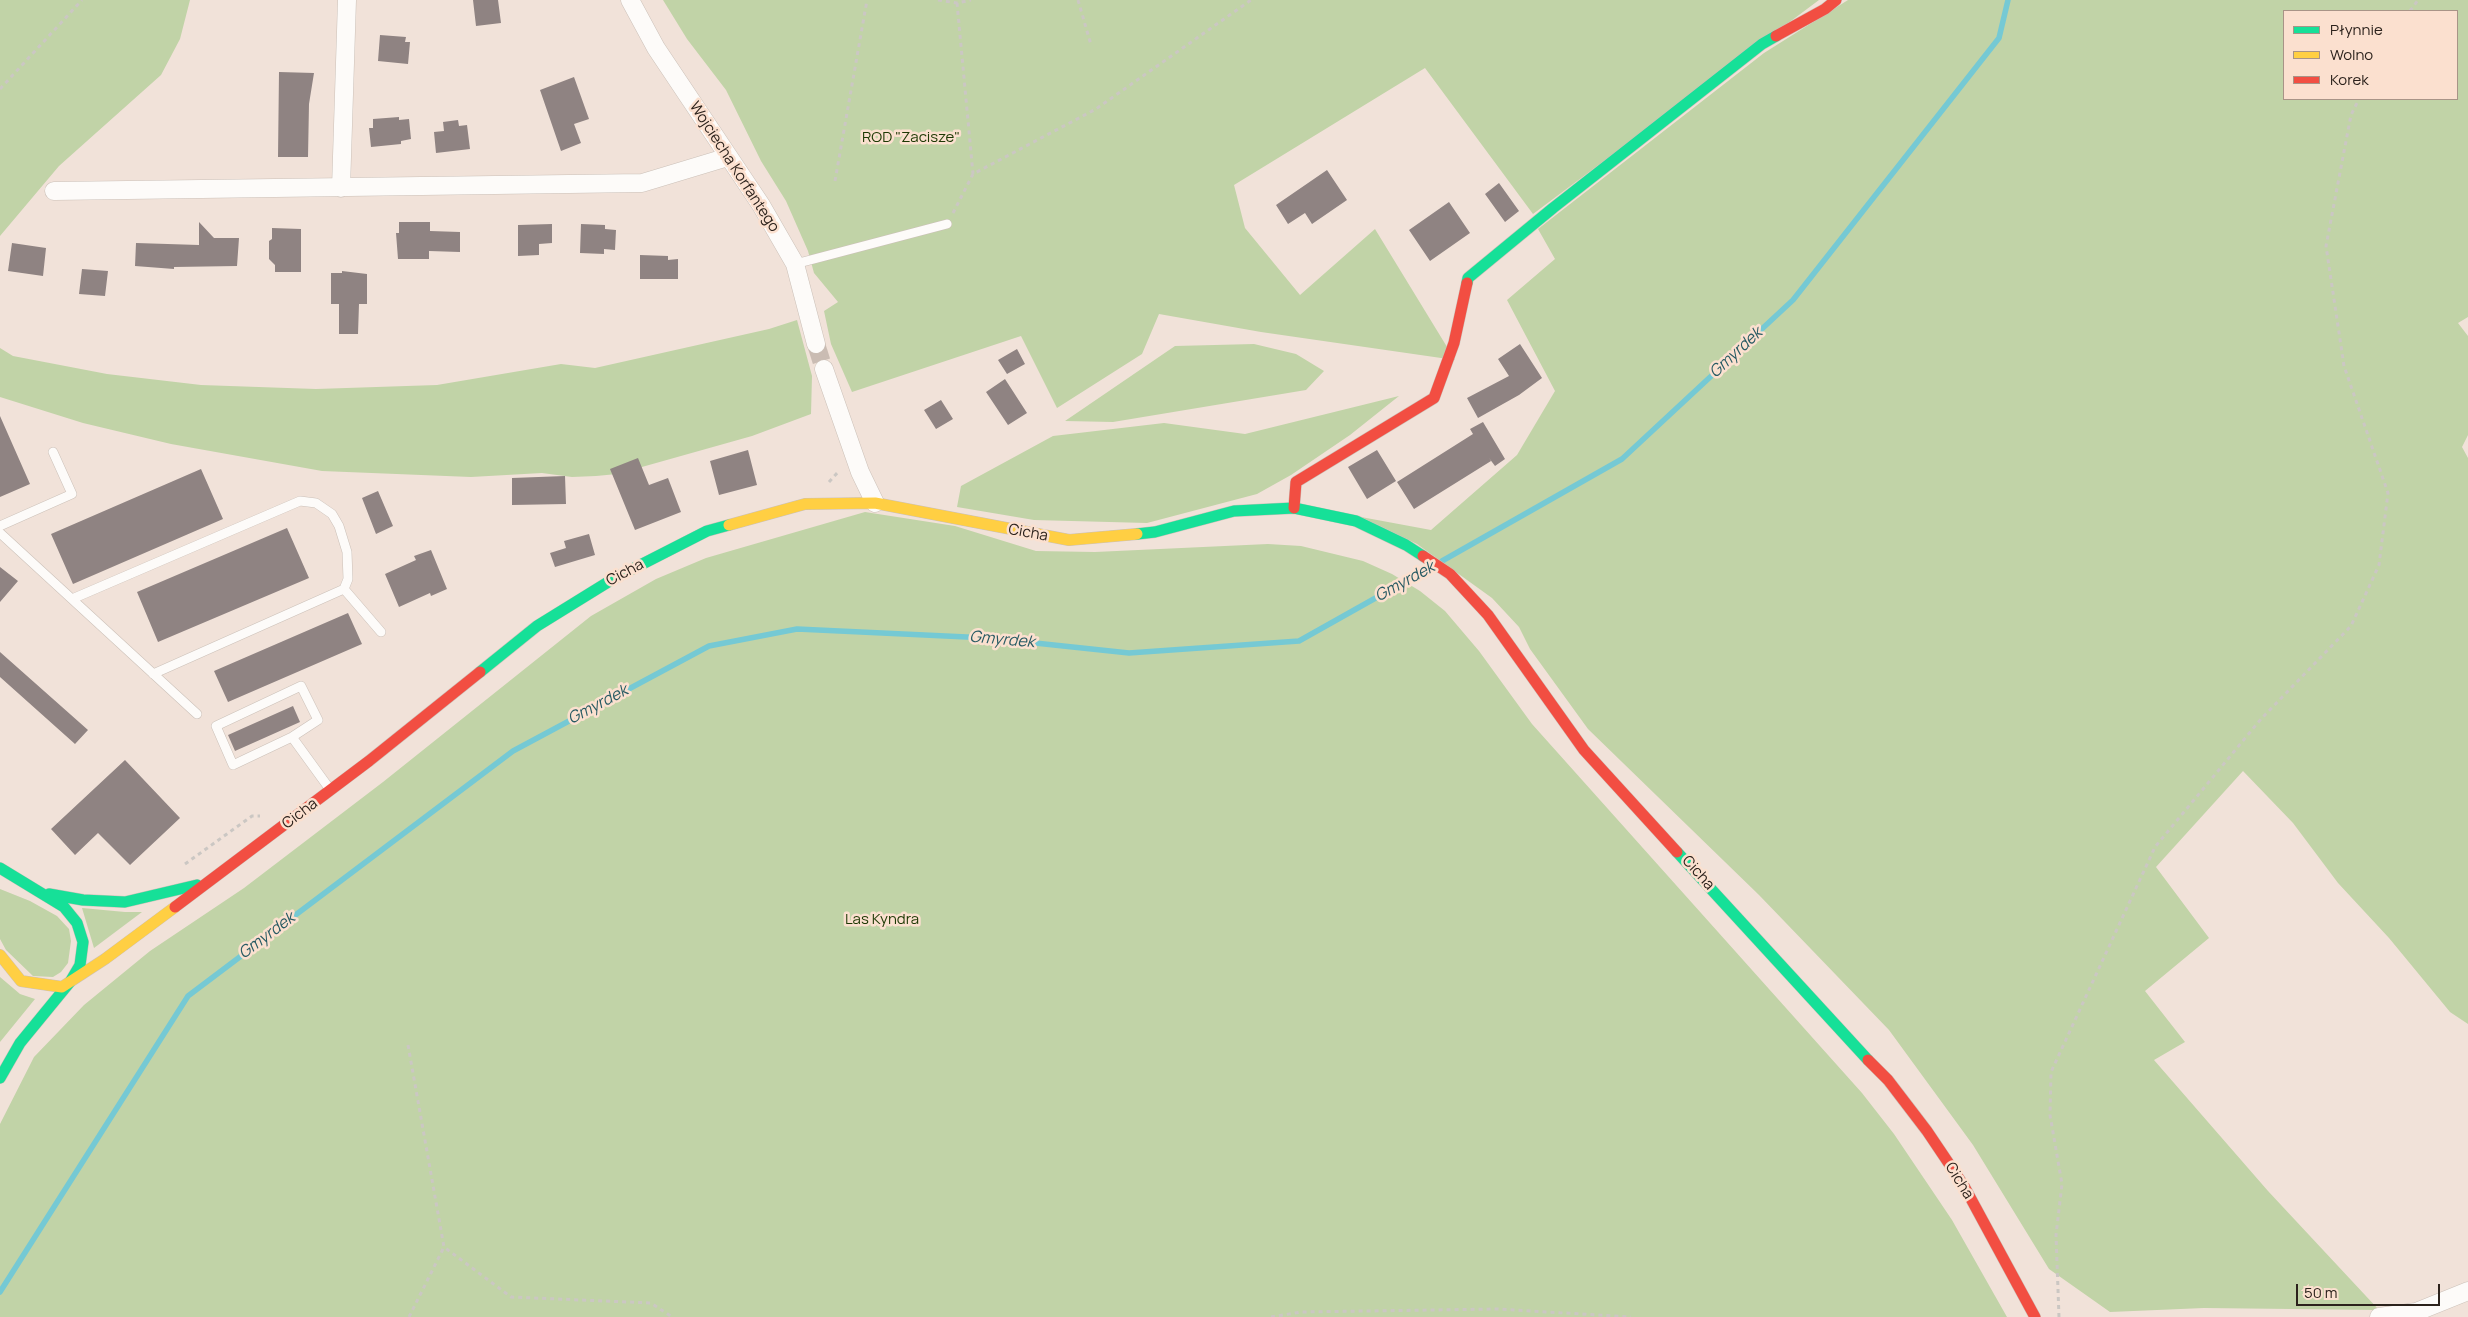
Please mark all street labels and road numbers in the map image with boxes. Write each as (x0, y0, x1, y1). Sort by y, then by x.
street label: Wojciecha Korfantego (685, 98, 783, 236)
street label: Cicha (1007, 521, 1049, 545)
street label: Cicha (603, 556, 647, 590)
street label: Cicha (279, 795, 321, 833)
street label: Cicha (1678, 852, 1718, 894)
street label: Cicha (1941, 1159, 1977, 1203)

